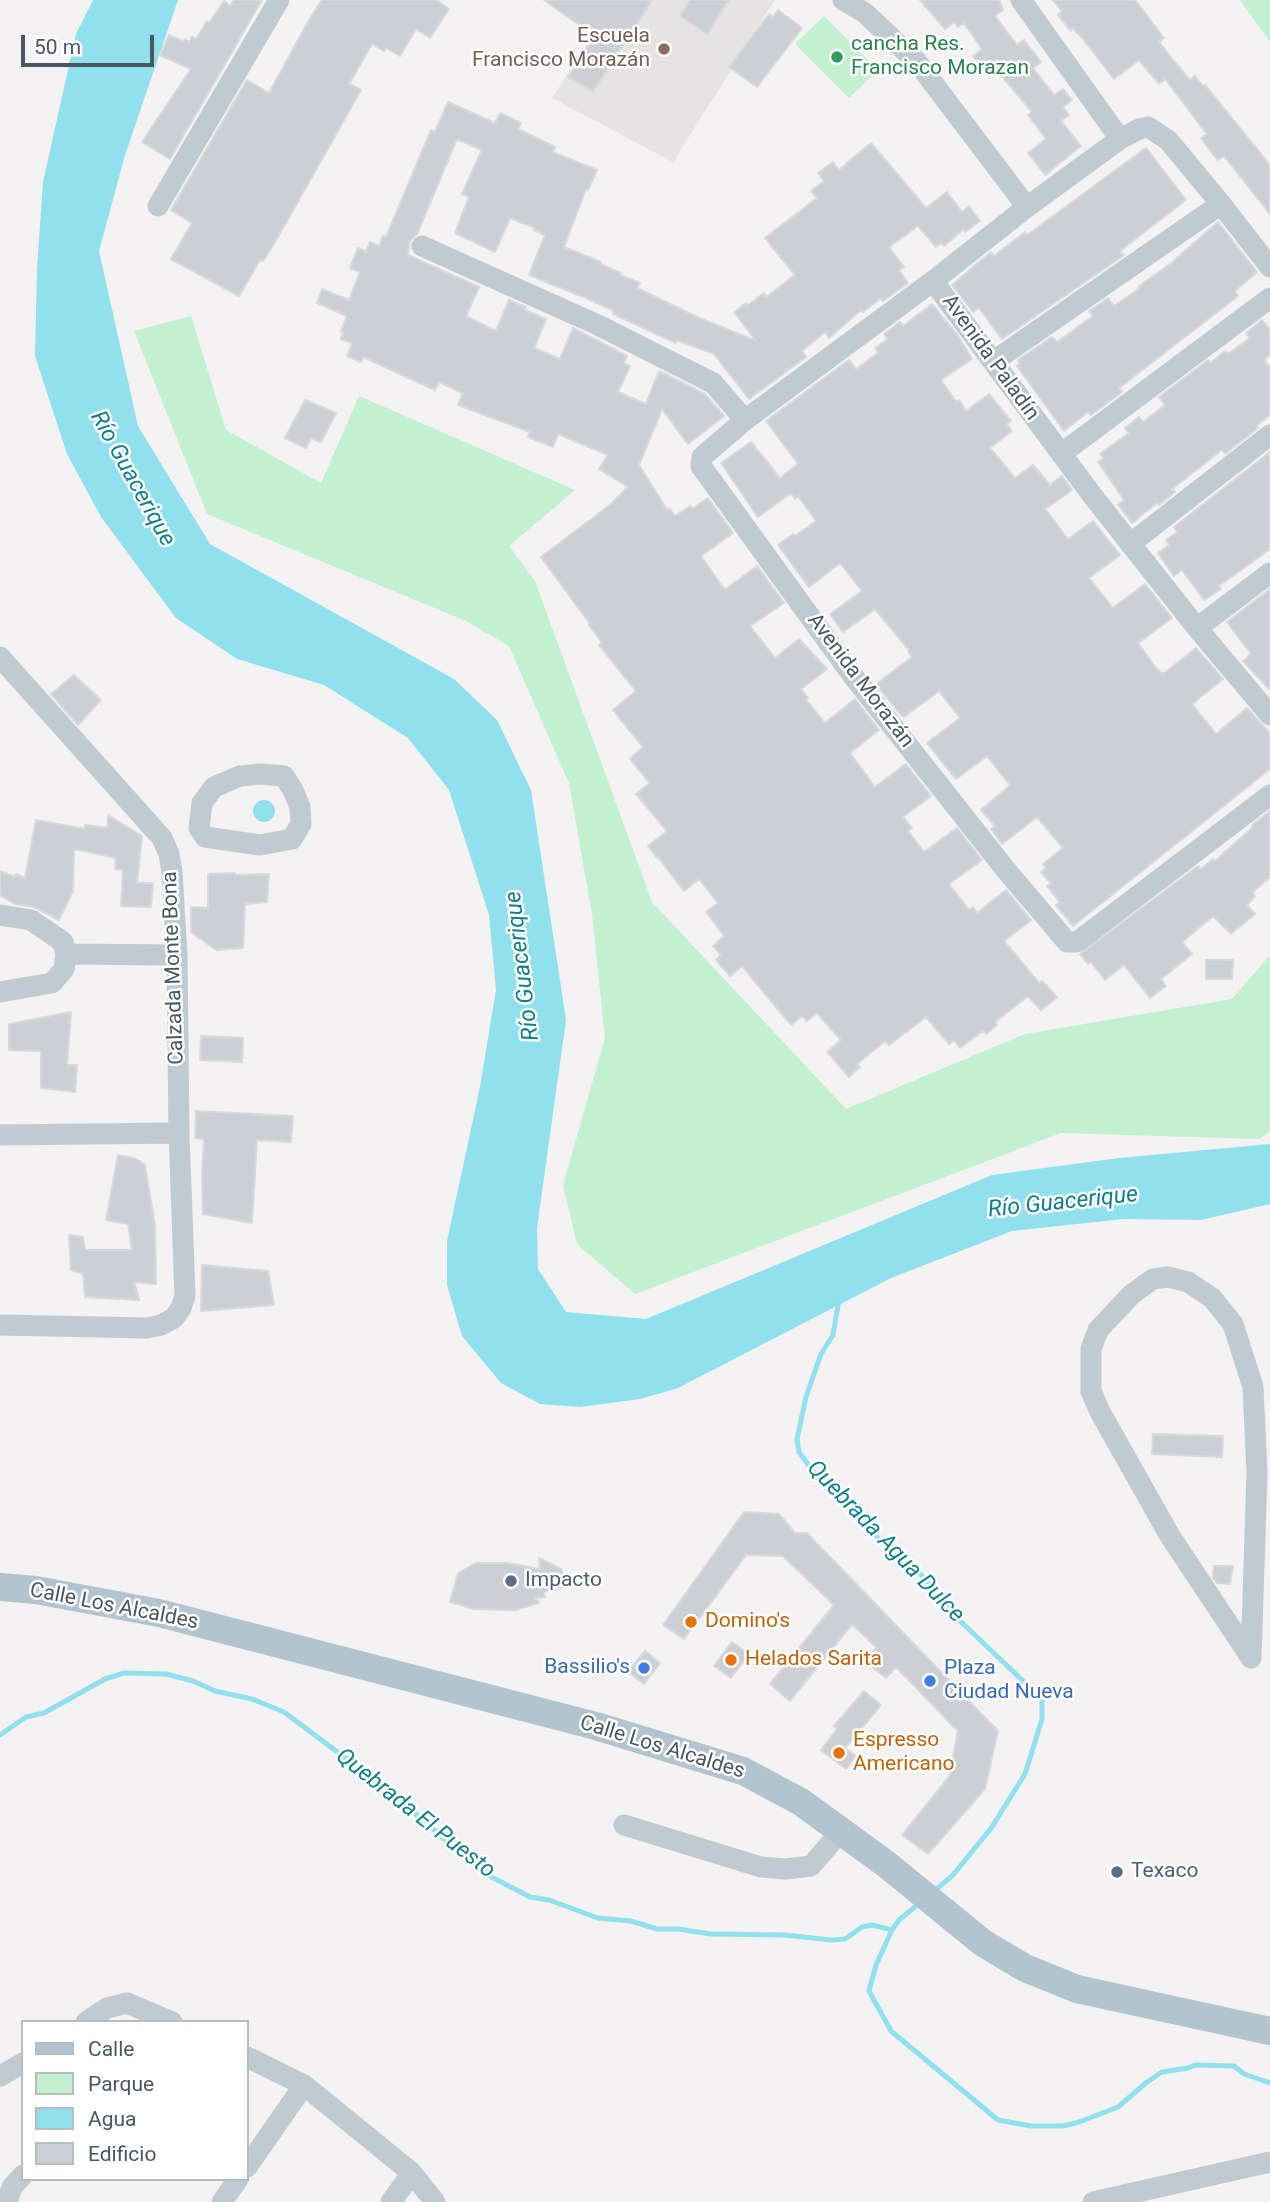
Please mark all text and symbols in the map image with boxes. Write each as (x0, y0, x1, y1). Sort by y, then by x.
scale bar (24, 21, 158, 65)
place label: Escuela Francisco Morazán (472, 24, 650, 74)
place label: cancha Res. Francisco Morazan (851, 32, 1029, 82)
text: 50 m (34, 35, 81, 59)
marker: Escuela Francisco Morazán (656, 41, 672, 57)
marker: cancha Res. Francisco Morazan (829, 49, 845, 65)
street label: Avenida Paladín (936, 290, 1044, 426)
water label: Río Guacerique (83, 406, 181, 552)
street label: Avenida Morazán (801, 609, 919, 753)
street label: Calzada Monte Bona (158, 871, 190, 1065)
water label: Río Guacerique (500, 890, 546, 1042)
water label: Río Guacerique (987, 1181, 1139, 1225)
water label: Quebrada Agua Dulce (801, 1455, 969, 1629)
place label: Impacto (525, 1568, 602, 1594)
marker: Impacto (503, 1573, 519, 1589)
street label: Calle Los Alcaldes (28, 1578, 200, 1636)
place label: Domino's (705, 1609, 790, 1635)
marker: Domino's (683, 1614, 699, 1630)
place label: Helados Sarita (745, 1647, 882, 1673)
marker: Helados Sarita (723, 1652, 739, 1668)
place label: Bassilio's (544, 1655, 630, 1681)
place label: Plaza Ciudad Nueva (944, 1656, 1074, 1706)
marker: Bassilio's (636, 1660, 652, 1676)
marker: Plaza Ciudad Nueva (922, 1673, 938, 1689)
street label: Calle Los Alcaldes (576, 1711, 748, 1785)
place label: Espresso Americano (853, 1728, 954, 1778)
water label: Quebrada El Puesto (330, 1743, 500, 1885)
marker: Espresso Americano (831, 1745, 847, 1761)
place label: Texaco (1131, 1859, 1198, 1885)
marker: Texaco (1109, 1864, 1125, 1880)
legend (21, 2020, 248, 2181)
text: Calle (88, 2037, 134, 2061)
text: Parque (88, 2072, 154, 2096)
text: Agua (88, 2107, 137, 2131)
text: Edificio (88, 2142, 156, 2166)

